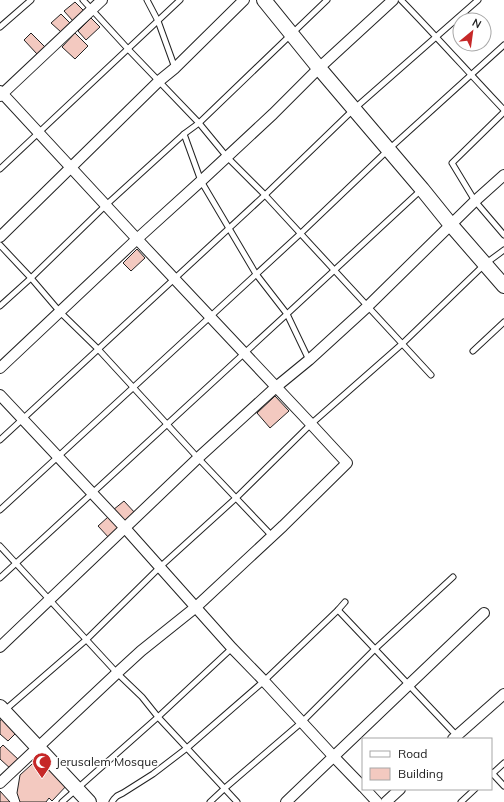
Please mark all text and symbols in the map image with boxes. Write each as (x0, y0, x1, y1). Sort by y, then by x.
north arrow (452, 12, 492, 52)
text: N (470, 15, 484, 31)
legend (362, 738, 492, 790)
text: Road (398, 746, 427, 761)
mosque icon: Jerusalem Mosque (31, 751, 53, 779)
place label: Jerusalem Mosque (56, 754, 158, 769)
text: Building (398, 766, 443, 781)

